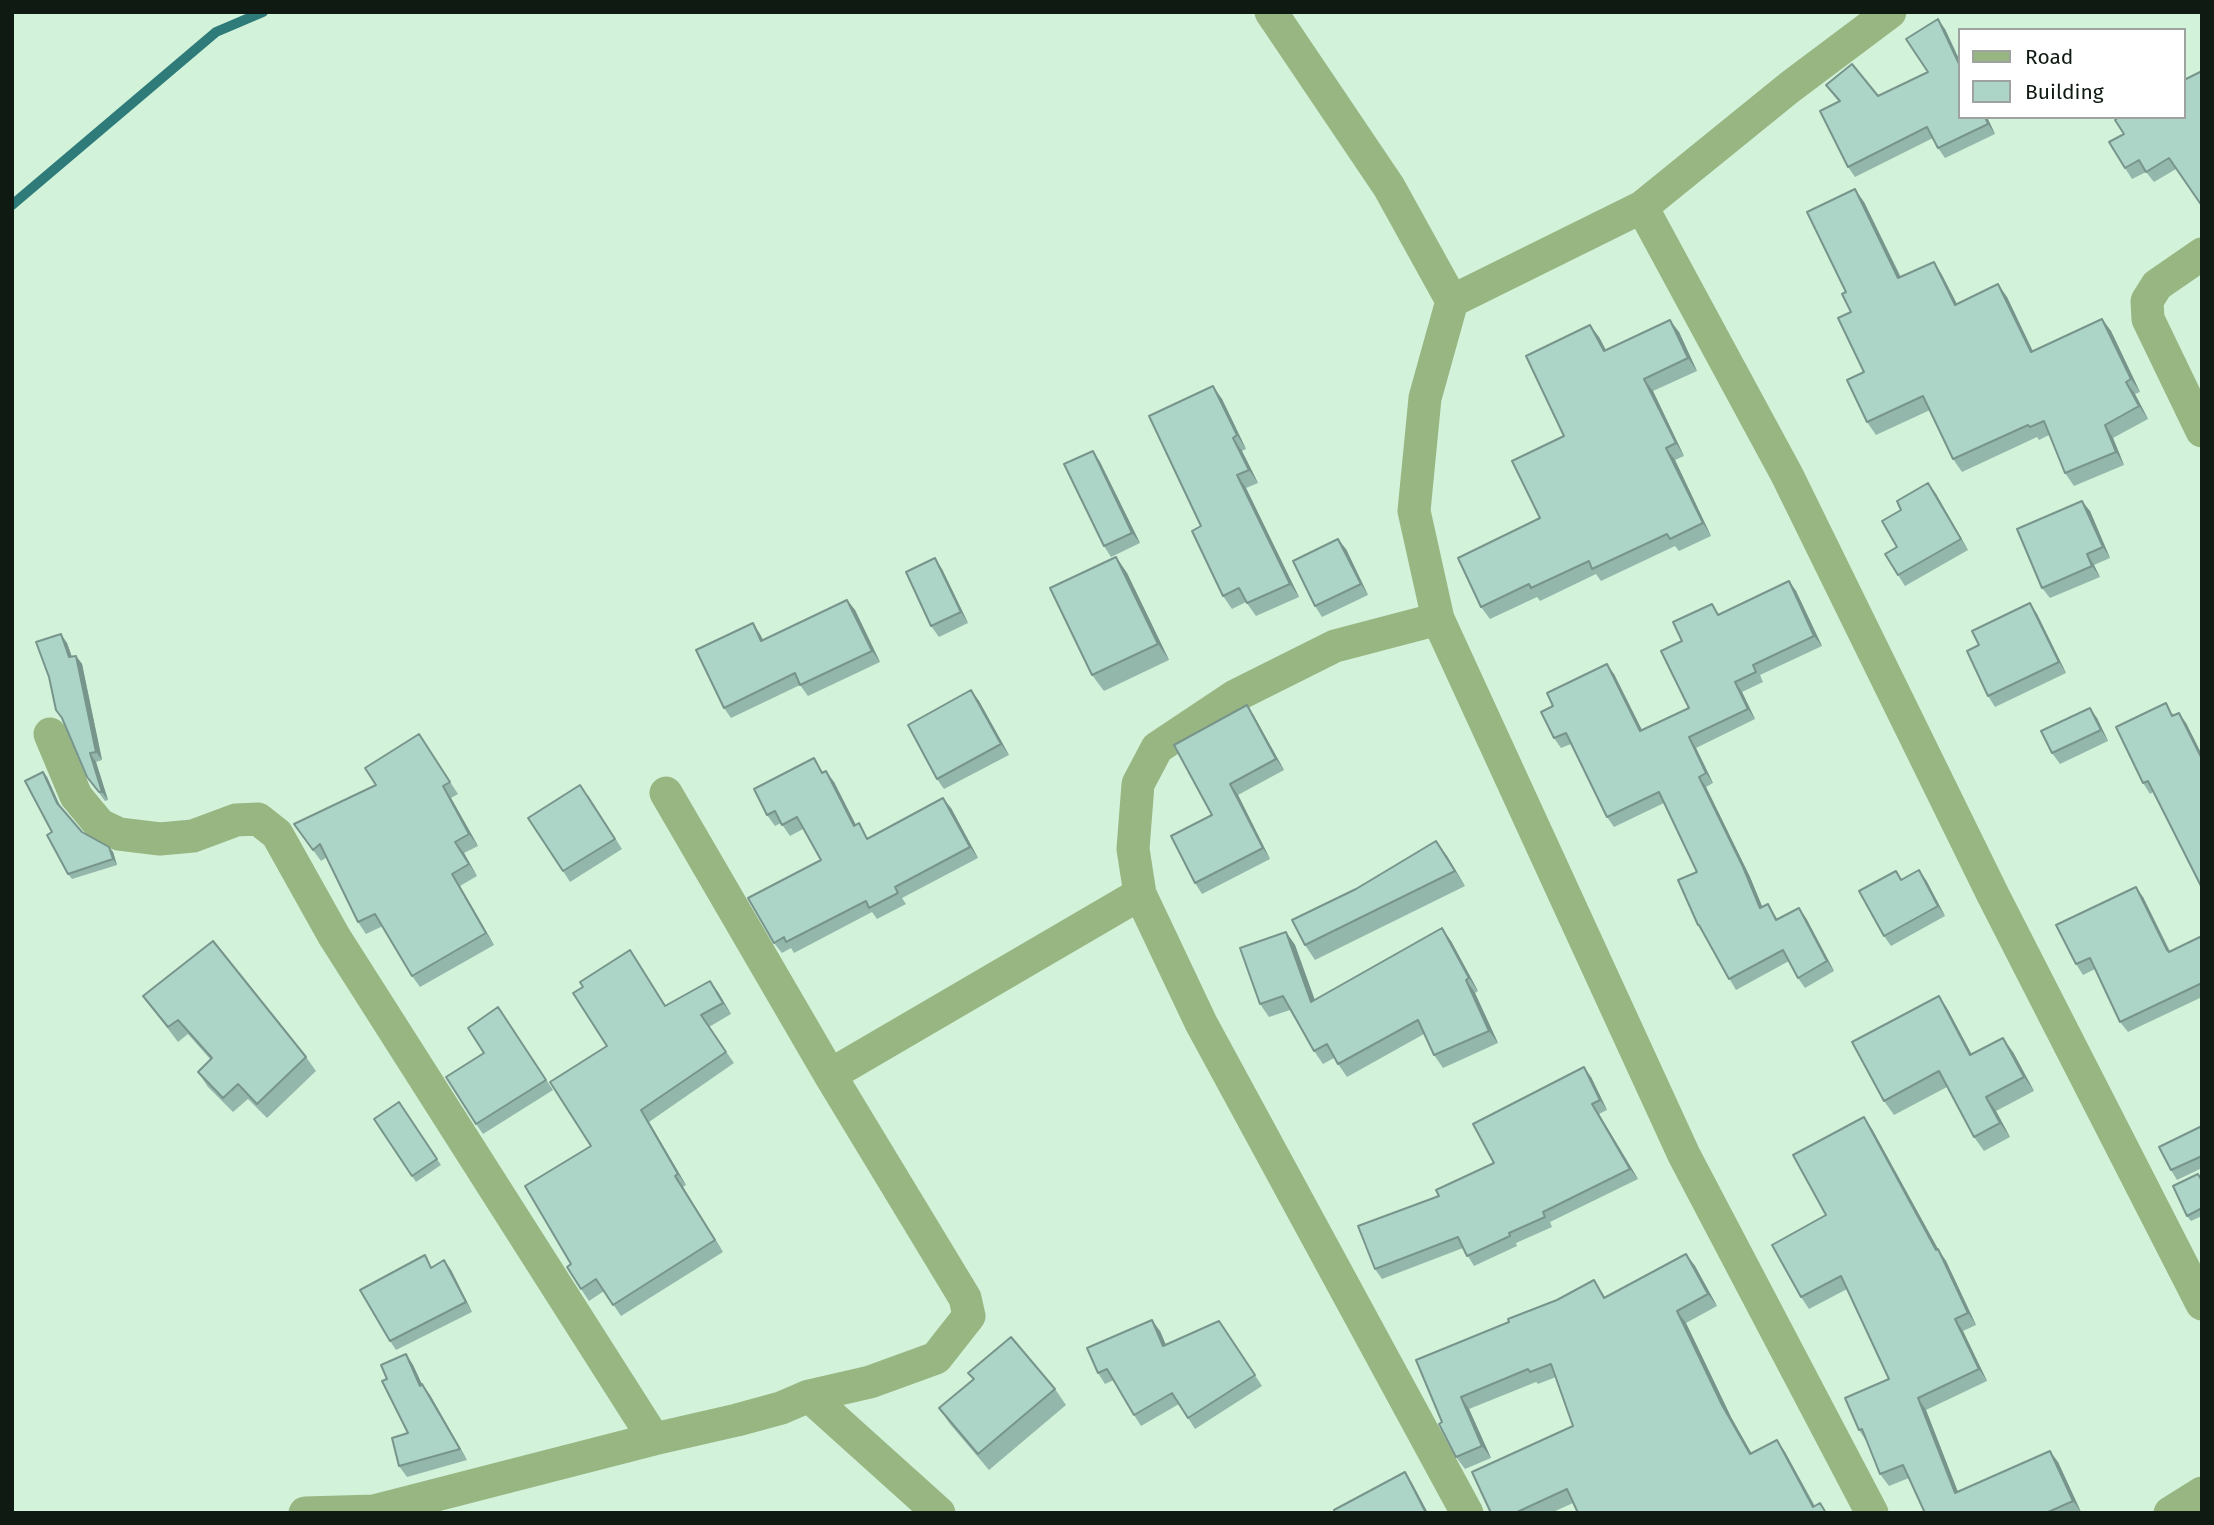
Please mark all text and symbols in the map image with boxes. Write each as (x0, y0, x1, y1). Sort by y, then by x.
legend (1958, 28, 2186, 119)
text: Road (2025, 44, 2073, 70)
text: Building (2025, 79, 2104, 105)

